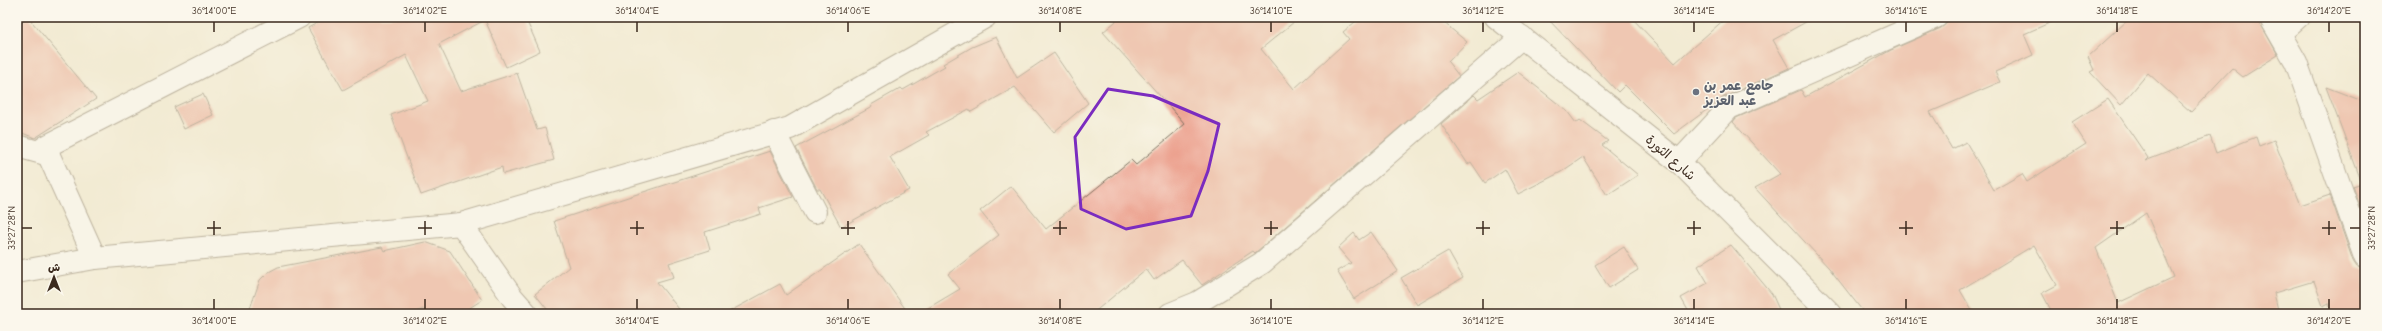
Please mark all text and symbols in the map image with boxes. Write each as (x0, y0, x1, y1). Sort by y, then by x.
text: 36°14'00"E (192, 5, 236, 17)
text: 36°14'02"E (403, 5, 447, 17)
text: 36°14'04"E (615, 5, 659, 17)
text: 36°14'06"E (826, 5, 870, 17)
text: 36°14'08"E (1038, 5, 1082, 17)
text: 36°14'10"E (1250, 5, 1292, 17)
text: 36°14'12"E (1462, 5, 1504, 17)
text: 36°14'14"E (1673, 5, 1715, 17)
text: 36°14'16"E (1885, 5, 1927, 17)
text: 36°14'18"E (2096, 5, 2138, 17)
text: 36°14'20"E (2307, 5, 2351, 17)
place label: جامع عمر بن عبد العزيز (1702, 78, 1774, 109)
marker: جامع عمر بن عبد العزيز (1691, 87, 1701, 97)
street label: شارع الثورة (1641, 132, 1699, 185)
text: 33°27'28"N (6, 206, 18, 250)
text: 33°27'28"N (2366, 206, 2378, 250)
north arrow (34, 257, 74, 297)
text: ش (48, 261, 60, 274)
text: 36°14'00"E (192, 315, 236, 327)
text: 36°14'02"E (403, 315, 447, 327)
text: 36°14'04"E (615, 315, 659, 327)
text: 36°14'06"E (826, 315, 870, 327)
text: 36°14'08"E (1038, 315, 1082, 327)
text: 36°14'10"E (1250, 315, 1292, 327)
text: 36°14'12"E (1462, 315, 1504, 327)
text: 36°14'14"E (1673, 315, 1715, 327)
text: 36°14'16"E (1885, 315, 1927, 327)
text: 36°14'18"E (2096, 315, 2138, 327)
text: 36°14'20"E (2307, 315, 2351, 327)

